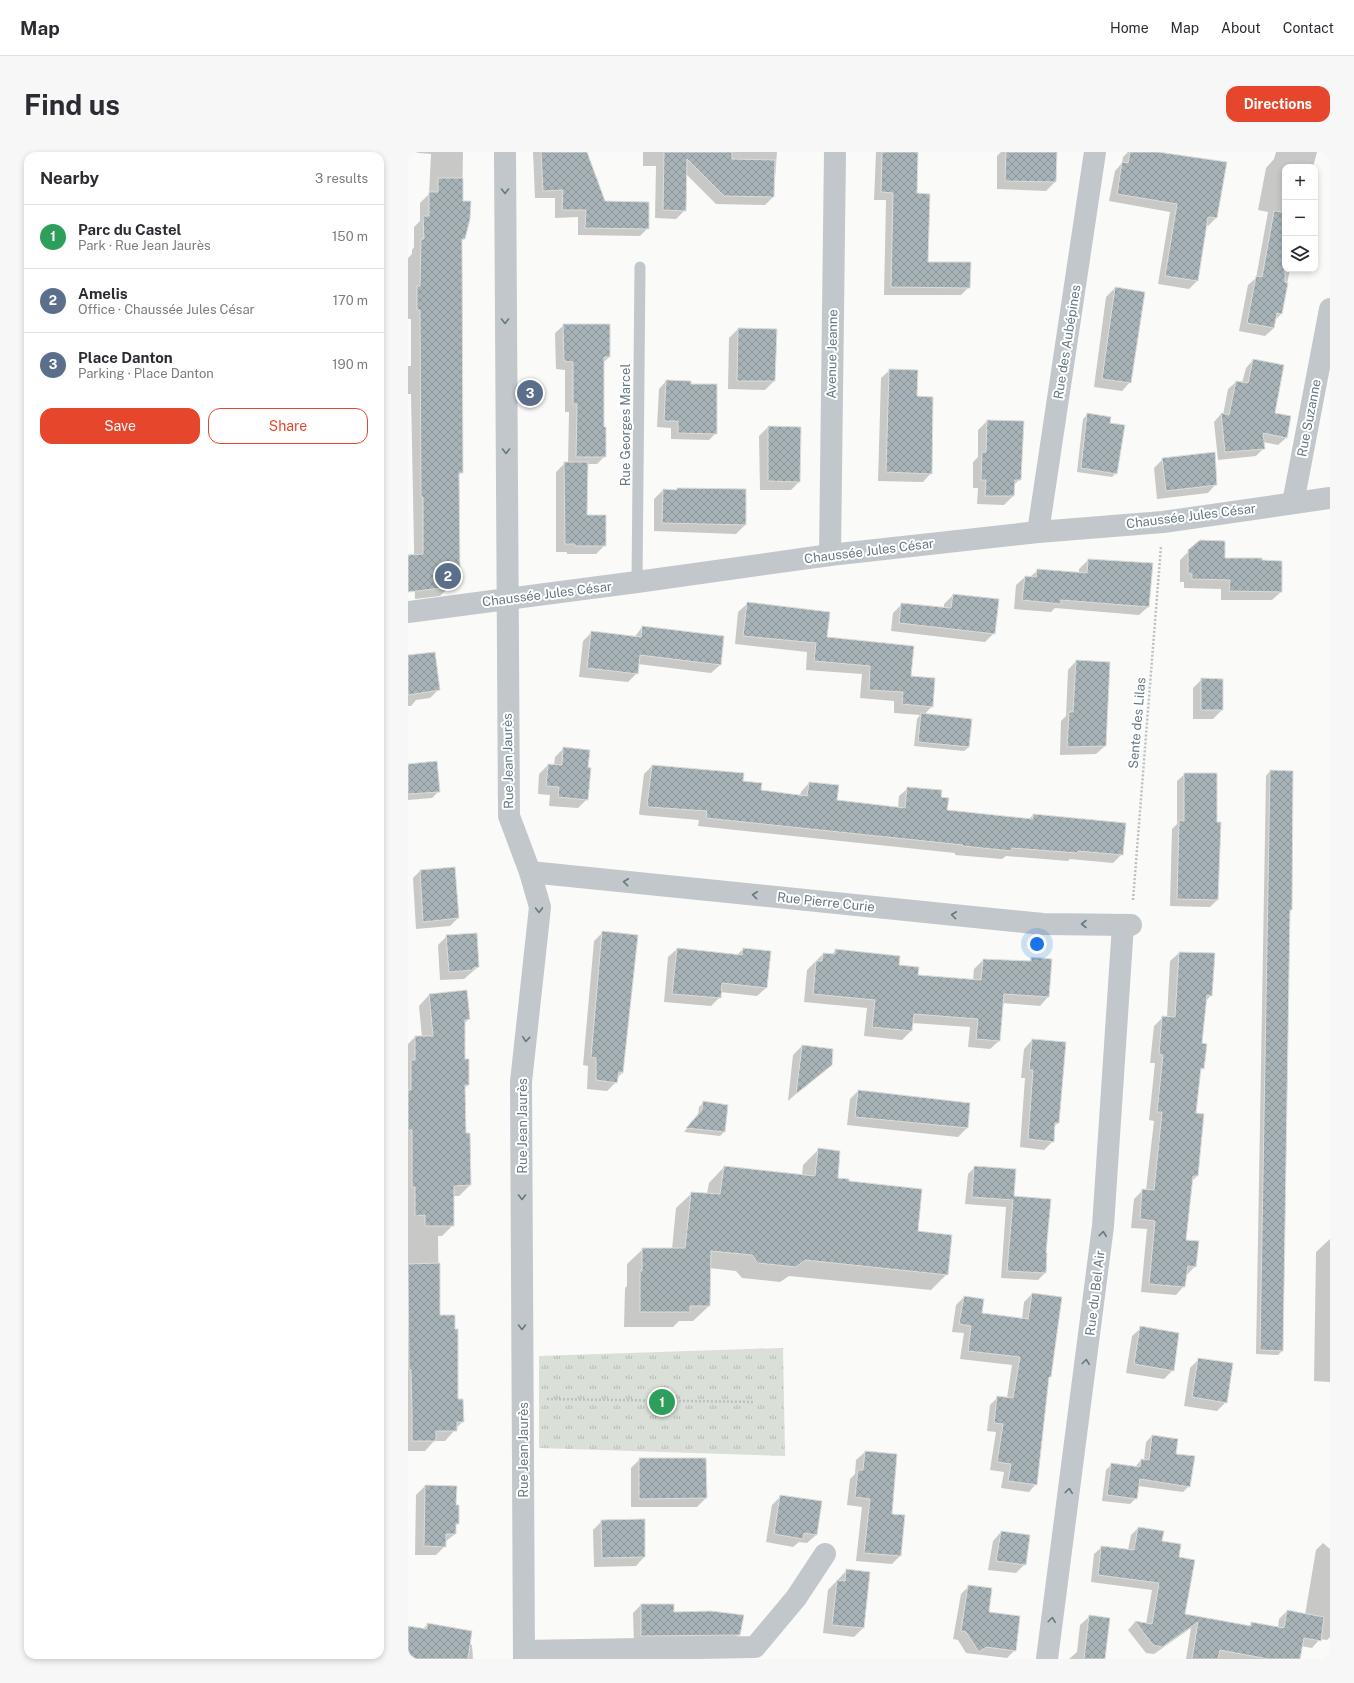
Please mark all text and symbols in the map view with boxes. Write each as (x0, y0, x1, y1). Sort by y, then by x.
text: Map (20, 17, 60, 39)
text: Home (1110, 20, 1149, 36)
text: Map (1171, 20, 1199, 36)
text: About (1221, 20, 1261, 36)
text: Contact (1283, 20, 1334, 36)
button: Directions (1226, 86, 1330, 122)
text: Find us (24, 88, 120, 121)
map controls (1282, 164, 1318, 272)
button: + (1282, 164, 1318, 200)
text: Nearby (40, 168, 99, 188)
text: 3 results (315, 171, 368, 186)
one-way arrow (501, 188, 509, 194)
button: − (1282, 200, 1318, 236)
text: Parc du Castel (78, 221, 182, 238)
text: 1 (50, 229, 56, 244)
text: 150 m (332, 229, 368, 244)
button: layers (1282, 236, 1318, 272)
text: Park · Rue Jean Jaurès (78, 238, 211, 253)
street label: Rue des Aubépines (1051, 284, 1083, 400)
text: Amelis (78, 285, 128, 302)
text: 2 (49, 293, 57, 308)
text: 170 m (333, 293, 368, 308)
text: Office · Chaussée Jules César (78, 302, 255, 317)
street label: Avenue Jeanne (824, 309, 840, 399)
one-way arrow (501, 318, 509, 324)
text: Place Danton (78, 349, 173, 366)
text: 3 (49, 357, 57, 372)
text: 190 m (332, 357, 368, 372)
street label: Rue Georges Marcel (618, 364, 633, 486)
text: Parking · Place Danton (78, 366, 214, 381)
pin: 3 (517, 378, 543, 408)
street label: Rue Suzanne (1294, 378, 1324, 458)
button: Save (40, 408, 200, 444)
button: Share (208, 408, 368, 444)
one-way arrow (502, 448, 510, 454)
street label: Chaussée Jules César (1125, 501, 1257, 531)
street label: Chaussée Jules César (803, 536, 935, 566)
pin: 2 (435, 561, 461, 591)
street label: Chaussée Jules César (481, 579, 613, 609)
street label: Sente des Lilas (1126, 677, 1148, 769)
street label: Rue Jean Jaurès (500, 713, 516, 809)
one-way arrow (623, 878, 629, 887)
street label: Rue Pierre Curie (776, 889, 876, 915)
one-way arrow (752, 891, 758, 900)
one-way arrow (535, 907, 543, 913)
one-way arrow (951, 911, 957, 920)
one-way arrow (1081, 920, 1087, 928)
your location (1027, 934, 1047, 954)
one-way arrow (522, 1036, 531, 1042)
street label: Rue Jean Jaurès (515, 1078, 530, 1174)
one-way arrow (518, 1194, 526, 1200)
one-way arrow (1098, 1231, 1107, 1237)
street label: Rue du Bel Air (1082, 1249, 1108, 1337)
one-way arrow (518, 1324, 526, 1330)
one-way arrow (1081, 1359, 1090, 1366)
pin: 1 (649, 1387, 675, 1417)
street label: Rue Jean Jaurès (516, 1402, 531, 1498)
one-way arrow (1064, 1488, 1073, 1494)
one-way arrow (1047, 1617, 1056, 1623)

